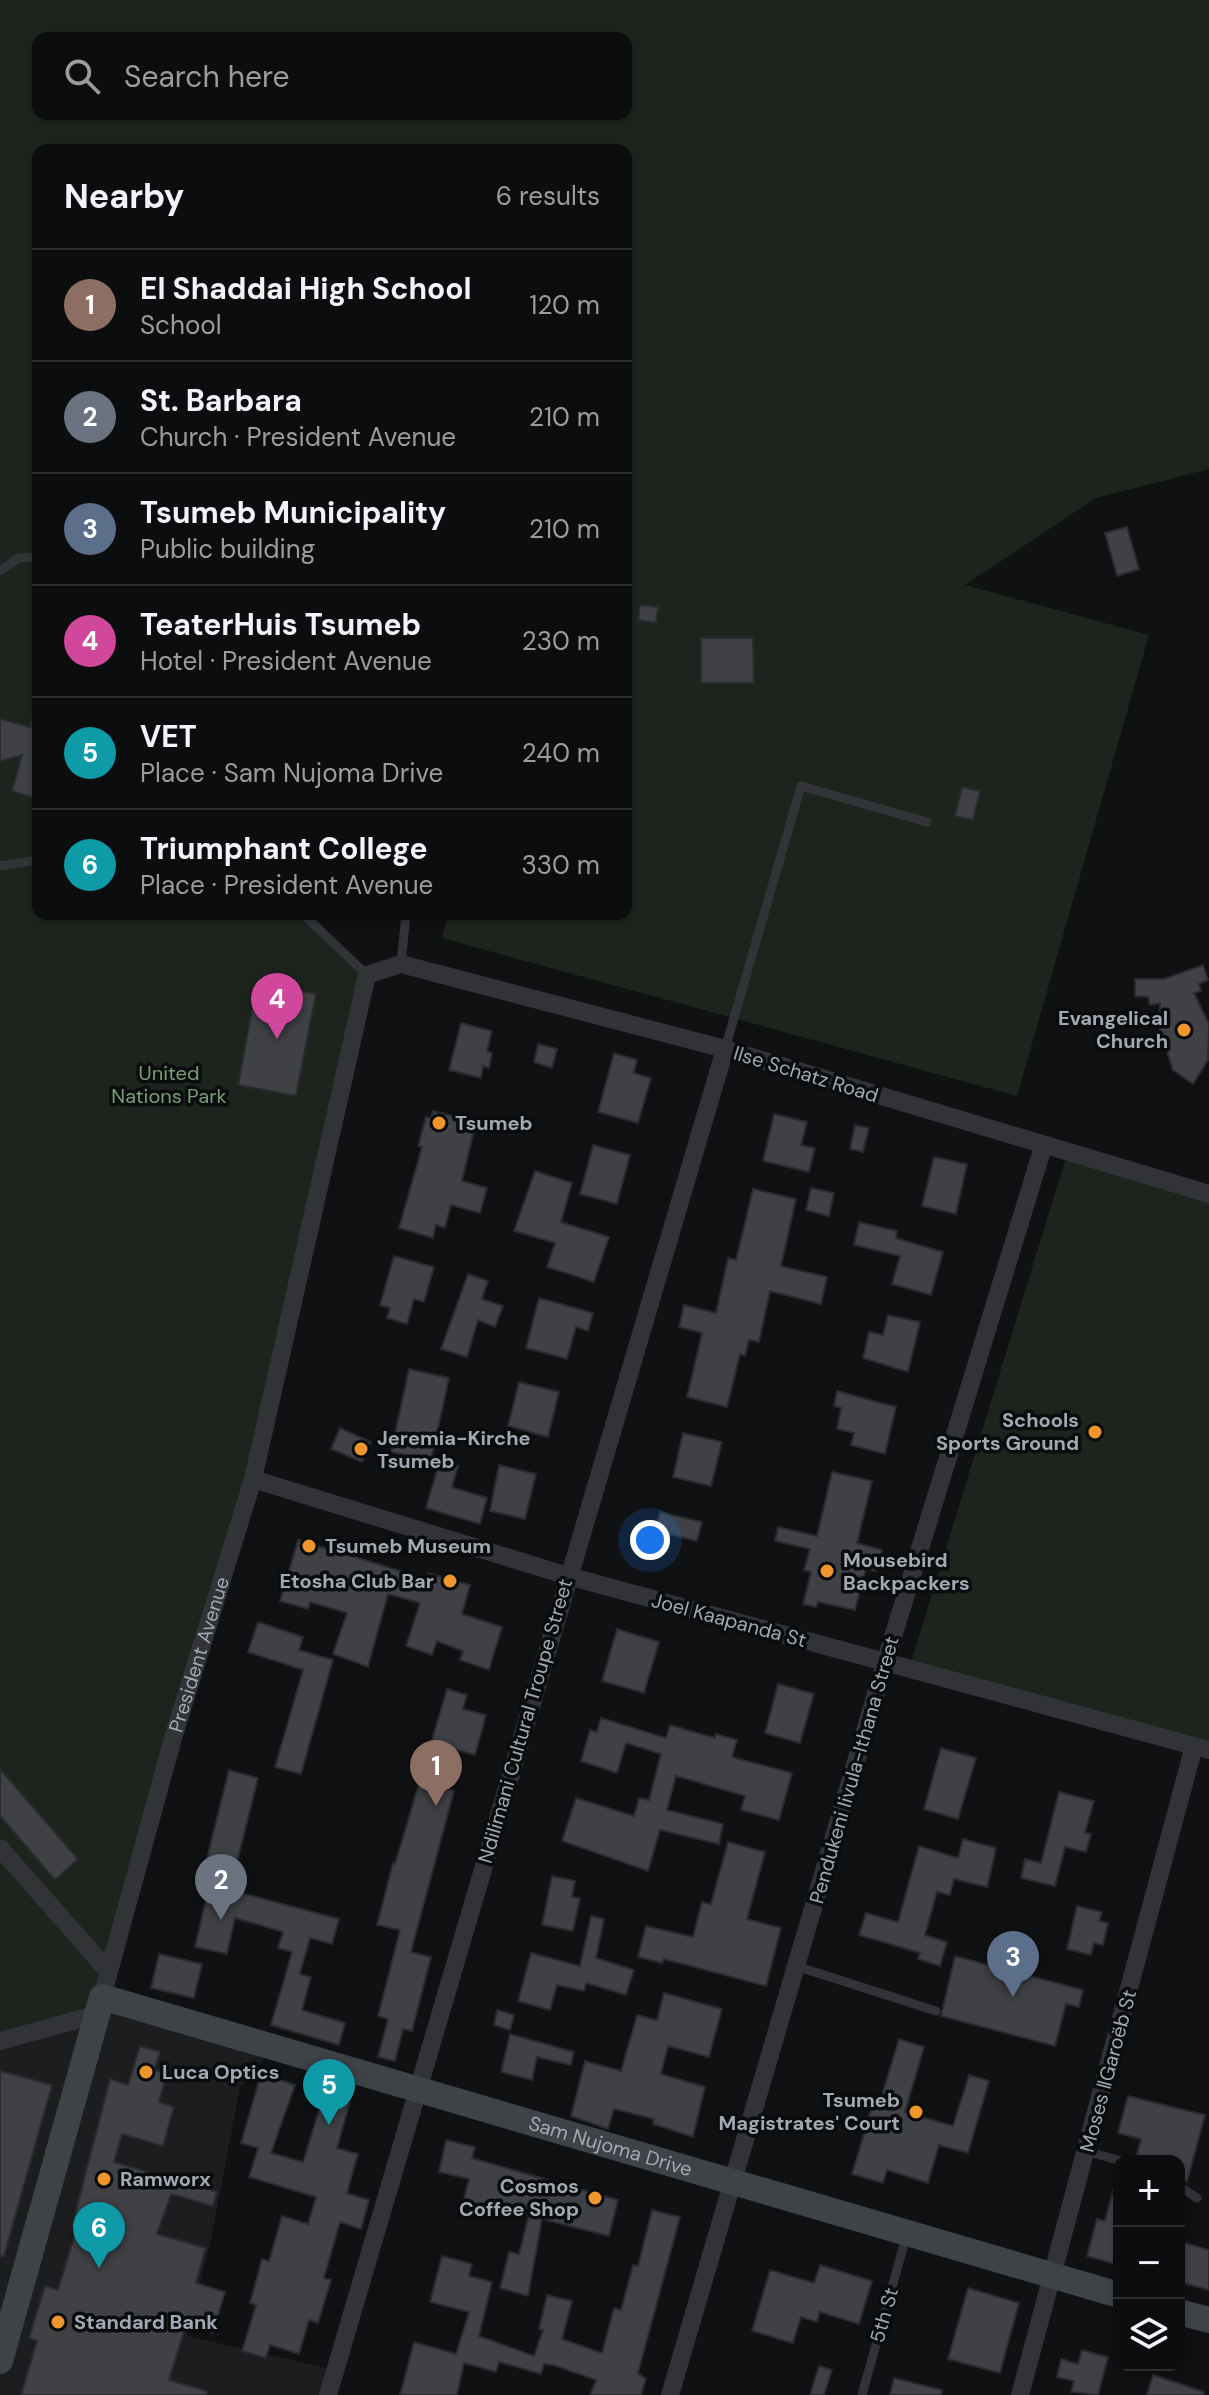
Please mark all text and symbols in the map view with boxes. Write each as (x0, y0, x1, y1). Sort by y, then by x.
search box (32, 32, 632, 120)
icon: search (60, 54, 104, 98)
text: Search here (124, 57, 290, 96)
text: Nearby (64, 174, 184, 219)
text: 6 results (496, 179, 600, 213)
text: El Shaddai High School (140, 269, 472, 308)
text: 1 (85, 288, 95, 322)
text: 120 m (529, 288, 600, 322)
text: School (140, 308, 222, 342)
text: St. Barbara (140, 381, 302, 420)
text: 2 (82, 400, 98, 434)
text: 210 m (529, 400, 600, 434)
text: Church · President Avenue (140, 420, 456, 454)
text: Tsumeb Municipality (140, 493, 446, 532)
text: 3 (82, 512, 98, 546)
text: 210 m (529, 512, 600, 546)
text: Public building (140, 532, 315, 566)
text: TeaterHuis Tsumeb (140, 605, 421, 644)
text: 4 (82, 624, 98, 658)
text: 230 m (522, 624, 600, 658)
text: Hotel · President Avenue (140, 644, 432, 678)
text: VET (140, 717, 197, 756)
text: 5 (82, 736, 98, 770)
text: 240 m (522, 736, 600, 770)
text: Place · Sam Nujoma Drive (140, 756, 443, 790)
text: Triumphant College (140, 829, 428, 868)
text: 6 (82, 848, 98, 882)
text: 330 m (521, 848, 600, 882)
text: Place · President Avenue (140, 868, 433, 902)
pin: 4 (251, 973, 303, 1039)
place label: Evangelical Church (1058, 1005, 1168, 1054)
marker: Evangelical Church (1175, 1021, 1193, 1039)
street label: Ilse Schatz Road (731, 1040, 881, 1108)
park label: United Nations Park (111, 1060, 227, 1109)
place label: Tsumeb (455, 1110, 533, 1136)
marker: Tsumeb (430, 1114, 448, 1132)
place label: Schools Sports Ground (936, 1407, 1079, 1456)
marker: Schools Sports Ground (1086, 1423, 1104, 1441)
place label: Jeremia-Kirche Tsumeb (377, 1425, 531, 1474)
marker: Jeremia-Kirche Tsumeb (352, 1440, 370, 1458)
your location (630, 1520, 670, 1560)
place label: Tsumeb Museum (325, 1533, 491, 1559)
marker: Tsumeb Museum (300, 1537, 318, 1555)
place label: Mousebird Backpackers (843, 1547, 970, 1596)
marker: Mousebird Backpackers (818, 1562, 836, 1580)
place label: Etosha Club Bar (279, 1568, 434, 1594)
marker: Etosha Club Bar (441, 1572, 459, 1590)
street label: President Avenue (163, 1573, 235, 1735)
street label: Ndilimani Cultural Troupe Street (472, 1576, 578, 1866)
street label: Joel Kaapanda St (649, 1587, 809, 1653)
street label: Pendukeni Iivula-Ithana Street (803, 1633, 905, 1907)
pin: 1 (410, 1740, 462, 1806)
pin: 2 (195, 1854, 247, 1920)
pin: 3 (987, 1931, 1039, 1997)
street label: Moses ǁGaroëb St (1074, 1987, 1142, 2155)
place label: Luca Optics (162, 2059, 279, 2085)
pin: 5 (303, 2059, 355, 2125)
marker: Luca Optics (137, 2063, 155, 2081)
place label: Tsumeb Magistrates' Court (719, 2087, 900, 2136)
marker: Tsumeb Magistrates' Court (907, 2103, 925, 2121)
street label: Sam Nujoma Drive (526, 2110, 695, 2182)
map controls (1113, 2155, 1185, 2371)
button: + (1113, 2155, 1185, 2227)
place label: Ramworx (120, 2166, 211, 2192)
marker: Ramworx (95, 2170, 113, 2188)
place label: Cosmos Coffee Shop (459, 2173, 579, 2222)
marker: Cosmos Coffee Shop (586, 2189, 604, 2207)
pin: 6 (73, 2202, 125, 2268)
button: − (1113, 2227, 1185, 2299)
street label: 5th St (864, 2284, 904, 2346)
button: layers (1113, 2299, 1185, 2371)
place label: Standard Bank (74, 2309, 218, 2335)
marker: Standard Bank (49, 2313, 67, 2331)

